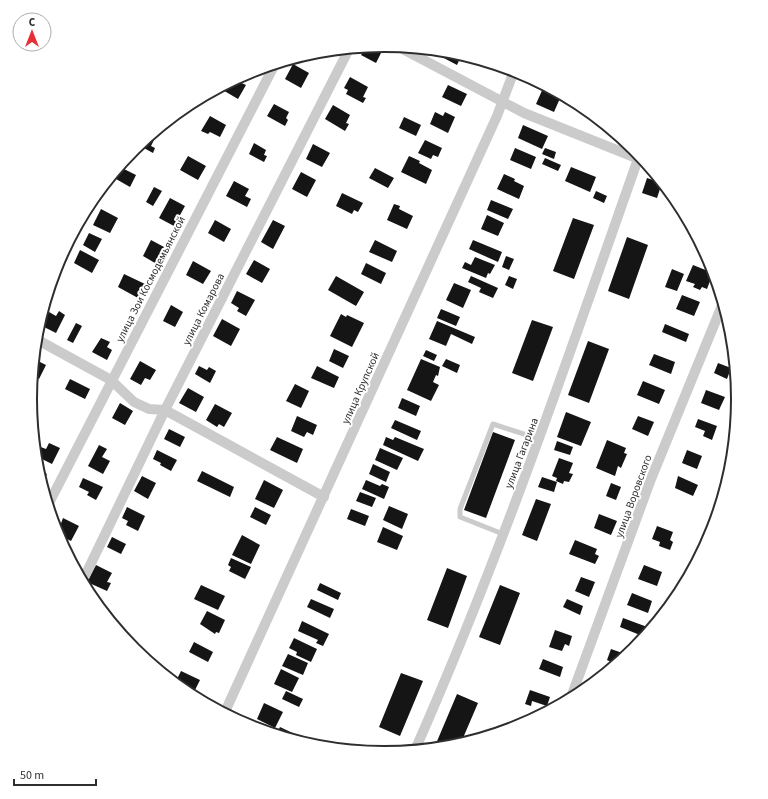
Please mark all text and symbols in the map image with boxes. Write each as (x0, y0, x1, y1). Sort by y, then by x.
north arrow (12, 12, 52, 52)
text: С (29, 15, 36, 30)
street label: улица Зои Космодемьянской (112, 214, 189, 345)
street label: улица Комарова (179, 271, 228, 348)
street label: улица Крупской (338, 350, 383, 426)
street label: улица Гагарина (501, 416, 542, 491)
street label: улица Воровского (611, 453, 655, 540)
scale bar (14, 761, 96, 787)
text: 50 m (20, 767, 44, 784)

